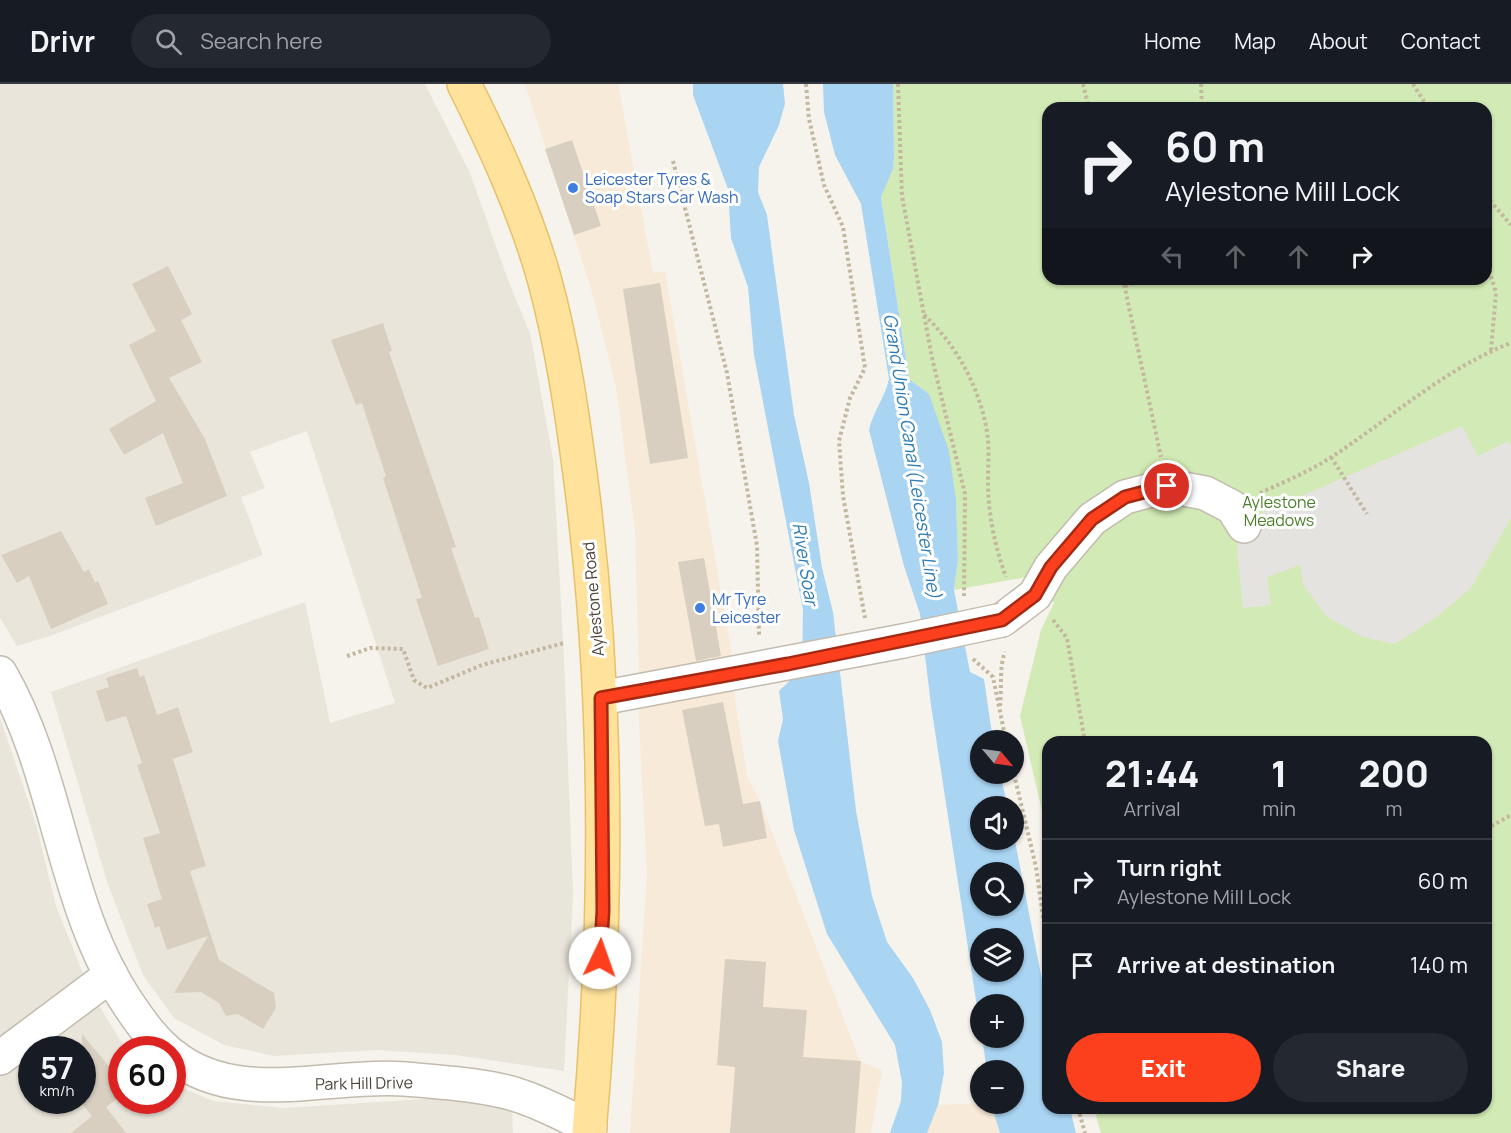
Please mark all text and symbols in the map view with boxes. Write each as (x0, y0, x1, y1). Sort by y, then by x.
search box (131, 14, 551, 68)
text: Drivr (30, 22, 95, 60)
icon: search (152, 25, 185, 58)
text: Search here (200, 26, 323, 56)
text: Home (1144, 27, 1201, 55)
text: Map (1234, 27, 1276, 55)
text: About (1309, 27, 1368, 55)
text: Contact (1401, 27, 1481, 55)
text: 60 m (1165, 117, 1265, 175)
icon: right (1066, 126, 1144, 204)
place label: Leicester Tyres & Soap Stars Car Wash (585, 168, 738, 208)
text: Aylestone Mill Lock (1165, 172, 1400, 209)
marker: Leicester Tyres & Soap Stars Car Wash (566, 181, 580, 195)
icon: left (1156, 240, 1189, 273)
icon: ahead (1219, 240, 1252, 273)
icon: ahead (1282, 240, 1315, 273)
icon: right (1345, 240, 1378, 273)
water label: Grand Union Canal (Leicester Line) (879, 312, 947, 600)
pin (1141, 460, 1192, 511)
icon: arrive (1150, 469, 1183, 502)
park label: Aylestone Meadows (1242, 491, 1316, 531)
water label: River Soar (788, 521, 825, 609)
street label: Aylestone Road (577, 541, 609, 657)
place label: Mr Tyre Leicester (712, 588, 781, 628)
marker: Mr Tyre Leicester (693, 601, 707, 615)
north arrow (970, 730, 1024, 784)
map controls (970, 730, 1024, 1114)
text: 21:44 (1105, 749, 1199, 798)
text: 1 (1271, 749, 1287, 798)
text: 200 (1359, 749, 1429, 798)
text: Arrival (1124, 795, 1181, 822)
text: min (1262, 795, 1296, 822)
text: m (1385, 795, 1402, 822)
button: sound (970, 796, 1024, 850)
text: Turn right (1117, 853, 1222, 883)
button: search (970, 862, 1024, 916)
icon: right (1066, 865, 1099, 898)
text: 60 m (1418, 866, 1468, 896)
text: Aylestone Mill Lock (1117, 883, 1291, 910)
position arrow (568, 926, 632, 990)
button: layers (970, 928, 1024, 982)
icon: arrive (1066, 949, 1099, 982)
text: Arrive at destination (1117, 950, 1335, 980)
text: 140 m (1410, 950, 1468, 980)
button: + (970, 994, 1024, 1048)
button: Exit (1066, 1033, 1261, 1102)
button: Share (1273, 1033, 1468, 1102)
speed limit sign: 60 (108, 1036, 186, 1114)
text: 57 (40, 1047, 74, 1088)
button: − (970, 1060, 1024, 1114)
street label: Park Hill Drive (315, 1071, 413, 1095)
text: km/h (40, 1080, 74, 1101)

